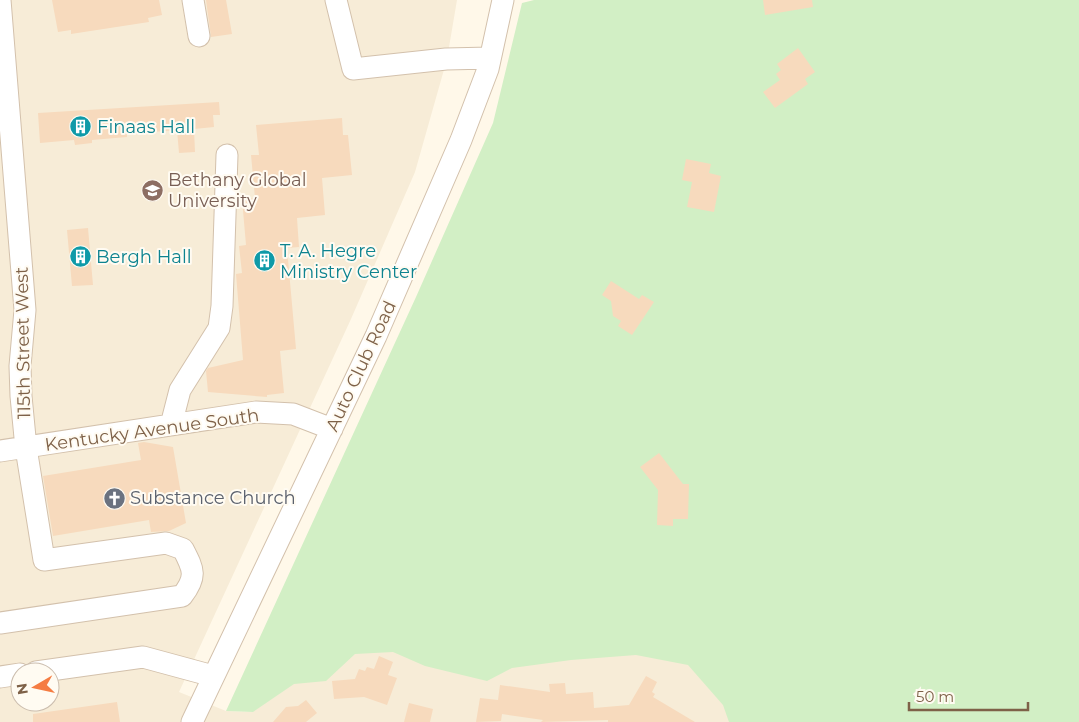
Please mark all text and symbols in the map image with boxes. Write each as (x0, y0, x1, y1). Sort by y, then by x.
building icon: Finaas Hall (69, 115, 93, 139)
place label: Finaas Hall (97, 116, 195, 138)
place label: Bethany Global University (168, 169, 306, 212)
school or university icon: Bethany Global University (140, 178, 164, 202)
place label: T. A. Hegre Ministry Center (280, 240, 417, 283)
building icon: Bergh Hall (68, 245, 92, 269)
place label: Bergh Hall (96, 246, 192, 268)
building icon: T. A. Hegre Ministry Center (252, 249, 276, 273)
street label: 115th Street West (11, 267, 35, 419)
street label: Auto Club Road (321, 297, 401, 435)
street label: Kentucky Avenue South (43, 404, 261, 456)
church icon: Substance Church (102, 486, 126, 510)
place label: Substance Church (130, 487, 296, 509)
north arrow (10, 662, 60, 712)
scale bar (909, 680, 1028, 712)
text: N (12, 682, 32, 696)
text: 50 m (916, 687, 954, 706)

